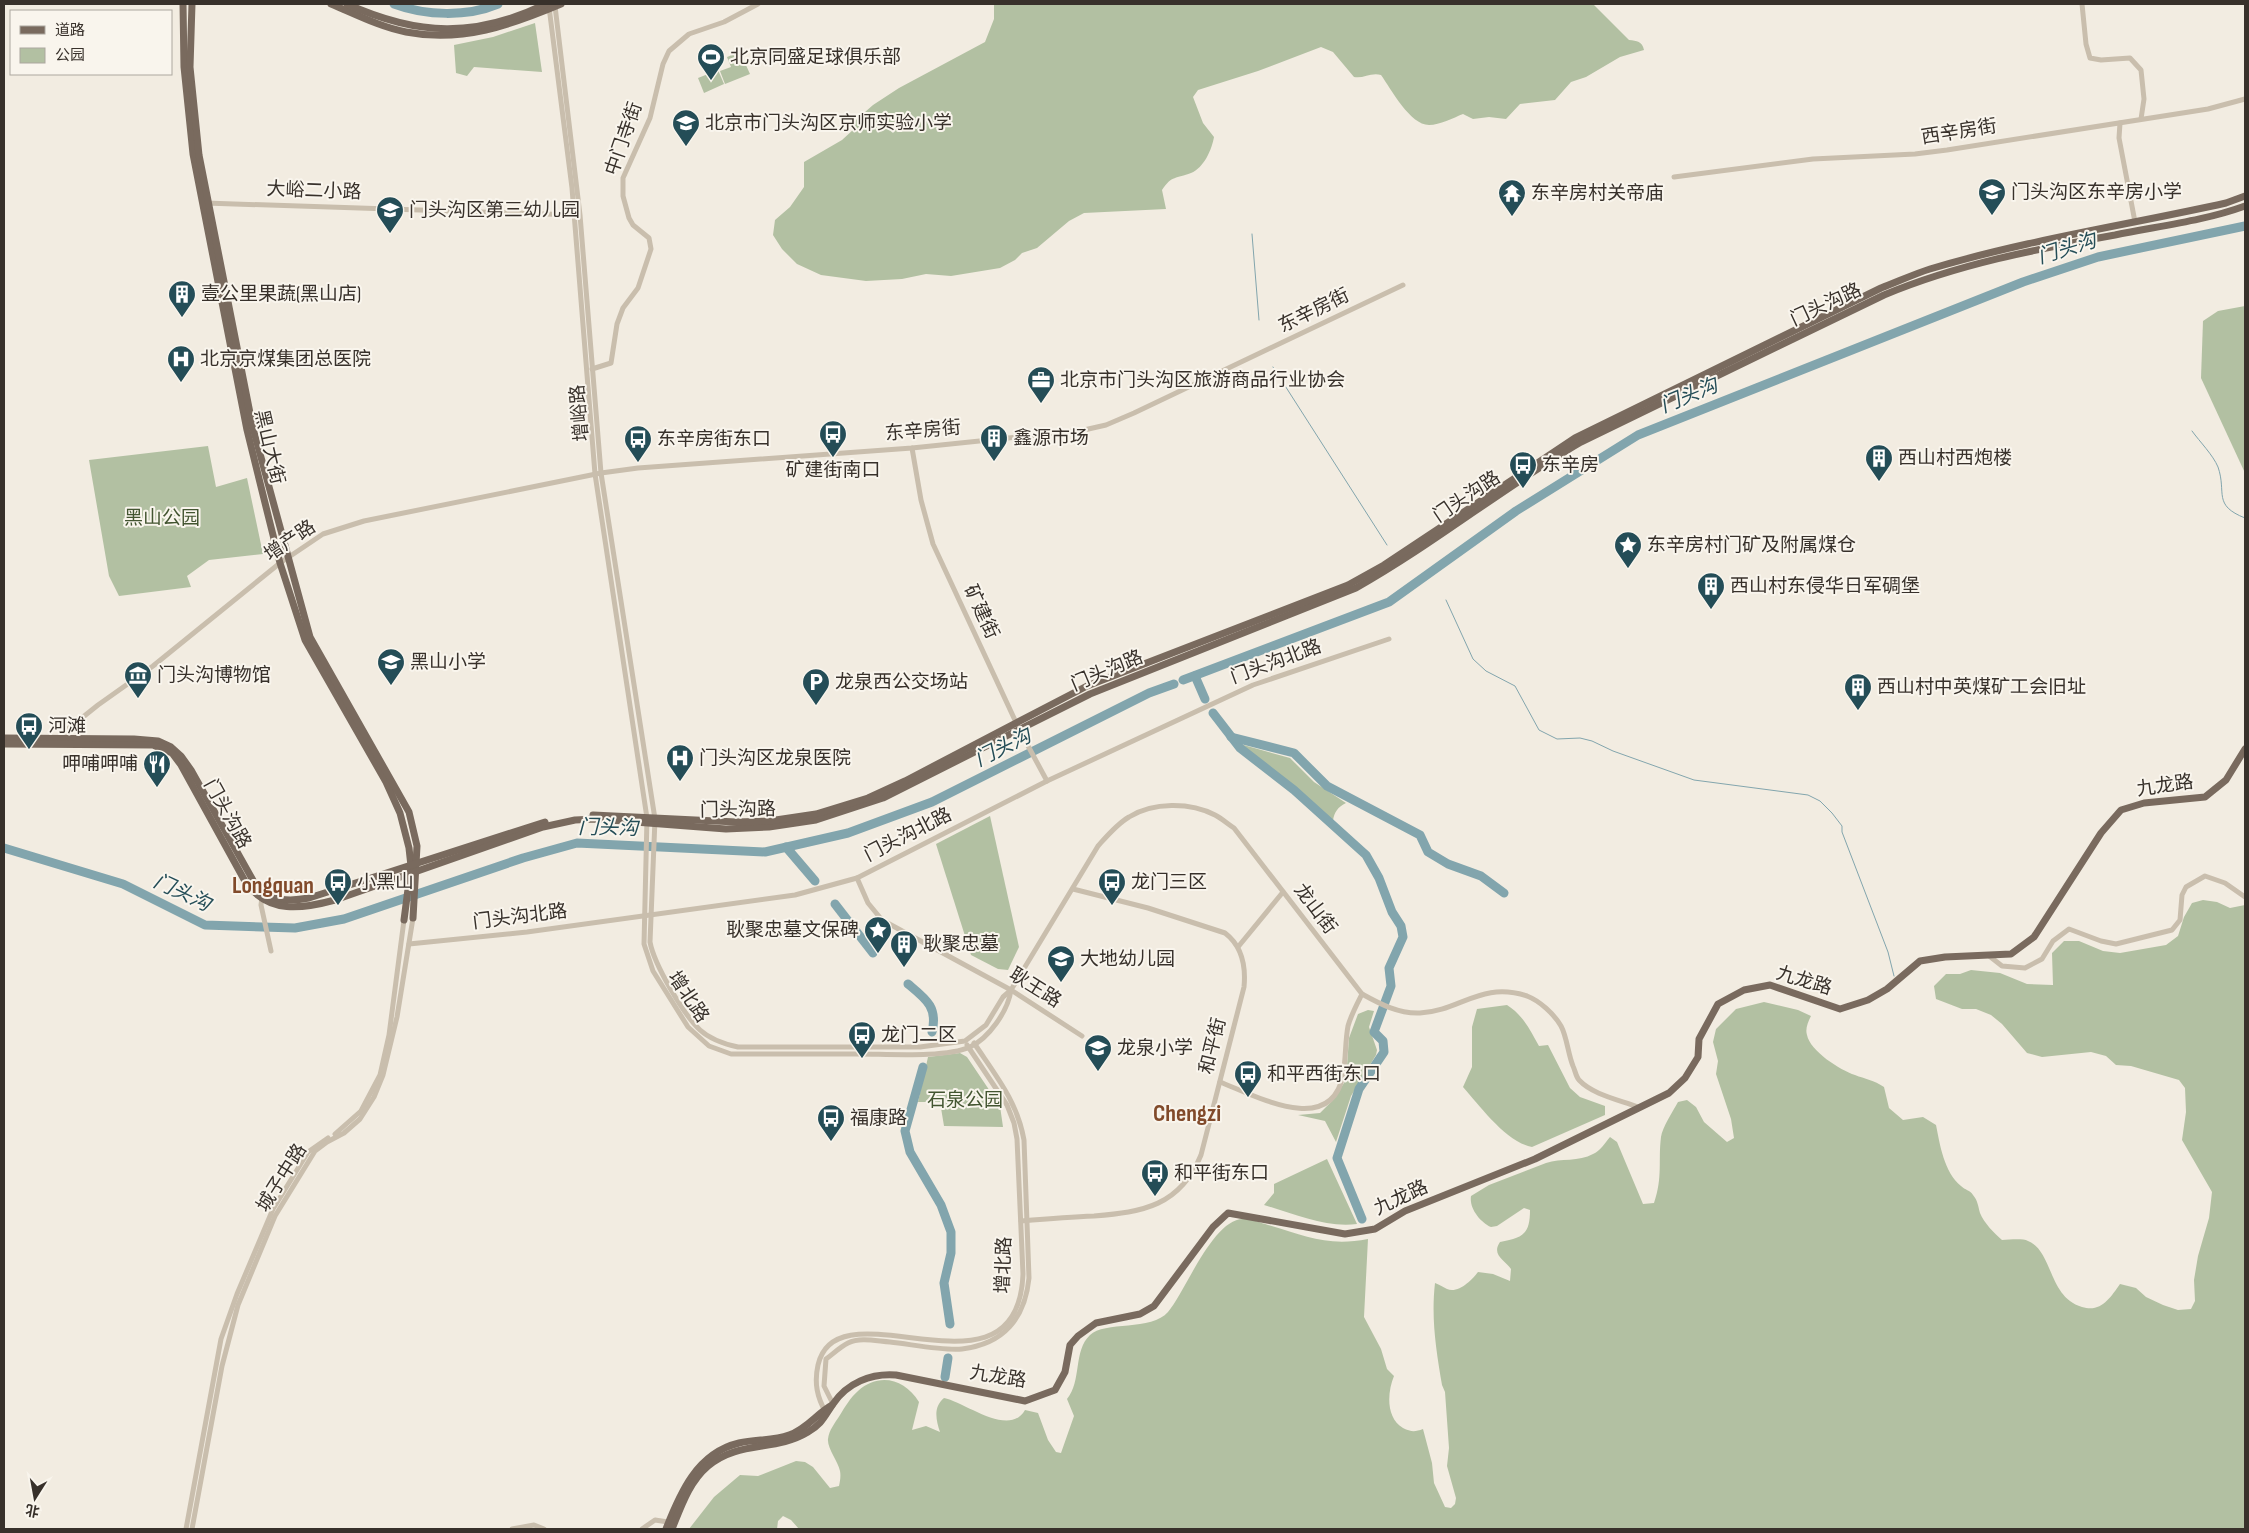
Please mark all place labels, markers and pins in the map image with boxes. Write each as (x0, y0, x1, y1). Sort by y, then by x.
sports icon: 北京同盛足球俱乐部 (696, 42, 726, 81)
place label: 北京同盛足球俱乐部 (730, 46, 901, 69)
school or university icon: 北京市门头沟区京师实验小学 (671, 108, 701, 147)
place label: 北京市门头沟区京师实验小学 (705, 112, 952, 135)
school or university icon: 门头沟区东辛房小学 (1977, 177, 2007, 216)
temple icon: 东辛房村关帝庙 (1497, 178, 1527, 217)
place label: 门头沟区东辛房小学 (2011, 181, 2182, 204)
place label: 东辛房村关帝庙 (1531, 182, 1664, 205)
school or university icon: 门头沟区第三幼儿园 (375, 195, 405, 234)
place label: 门头沟区第三幼儿园 (409, 199, 580, 222)
building icon: 壹公里果蔬(黑山店) (167, 279, 197, 318)
place label: 壹公里果蔬(黑山店) (201, 283, 361, 306)
hospital icon: 北京京煤集团总医院 (166, 344, 196, 383)
place label: 北京京煤集团总医院 (200, 348, 371, 371)
office icon: 北京市门头沟区旅游商品行业协会 (1026, 365, 1056, 404)
place label: 北京市门头沟区旅游商品行业协会 (1060, 369, 1345, 392)
bus stop icon: 矿建街南口 (818, 419, 848, 458)
building icon: 鑫源市场 (979, 423, 1009, 462)
bus stop icon: 东辛房街东口 (623, 424, 653, 463)
place label: 鑫源市场 (1013, 427, 1089, 450)
place label: 东辛房街东口 (657, 428, 771, 451)
building icon: 西山村西炮楼 (1864, 443, 1894, 482)
place label: 西山村西炮楼 (1898, 447, 2012, 470)
bus stop icon: 东辛房 (1508, 450, 1538, 489)
place label: 东辛房 (1542, 454, 1599, 477)
place label: 矿建街南口 (785, 459, 881, 482)
place icon: 东辛房村门矿及附属煤仓 (1613, 530, 1643, 569)
place label: 东辛房村门矿及附属煤仓 (1647, 534, 1856, 557)
building icon: 西山村东侵华日军碉堡 (1696, 571, 1726, 610)
place label: 西山村东侵华日军碉堡 (1730, 575, 1920, 598)
school or university icon: 黑山小学 (376, 647, 406, 686)
place label: 黑山小学 (410, 651, 486, 674)
museum icon: 门头沟博物馆 (123, 660, 153, 699)
place label: 门头沟博物馆 (157, 664, 271, 687)
parking icon: 龙泉西公交场站 (801, 667, 831, 706)
place label: 龙泉西公交场站 (835, 671, 968, 694)
building icon: 西山村中英煤矿工会旧址 (1843, 672, 1873, 711)
place label: 西山村中英煤矿工会旧址 (1877, 676, 2086, 699)
bus stop icon: 河滩 (14, 711, 44, 750)
place label: 河滩 (48, 715, 86, 738)
hospital icon: 门头沟区龙泉医院 (665, 743, 695, 782)
place label: 门头沟区龙泉医院 (699, 747, 851, 770)
restaurant icon: 呷哺呷哺 (142, 749, 172, 788)
place label: 呷哺呷哺 (62, 753, 138, 776)
bus stop icon: 小黑山 (323, 867, 353, 906)
bus stop icon: 龙门三区 (1097, 867, 1127, 906)
place label: 小黑山 (357, 871, 414, 894)
place label: 龙门三区 (1131, 871, 1207, 894)
place icon: 耿聚忠墓文保碑 (863, 915, 893, 954)
place label: 耿聚忠墓文保碑 (726, 919, 859, 942)
building icon: 耿聚忠墓 (889, 929, 919, 968)
place label: 耿聚忠墓 (923, 933, 999, 956)
school or university icon: 大地幼儿园 (1046, 944, 1076, 983)
place label: 大地幼儿园 (1080, 948, 1175, 971)
bus stop icon: 龙门二区 (847, 1020, 877, 1059)
place label: 龙门二区 (881, 1024, 957, 1047)
school or university icon: 龙泉小学 (1083, 1033, 1113, 1072)
place label: 龙泉小学 (1117, 1037, 1193, 1060)
bus stop icon: 和平西街东口 (1233, 1059, 1263, 1098)
place label: 和平西街东口 (1267, 1063, 1381, 1086)
bus stop icon: 福康路 (816, 1103, 846, 1142)
place label: 福康路 (850, 1107, 907, 1130)
bus stop icon: 和平街东口 (1140, 1158, 1170, 1197)
place label: 和平街东口 (1174, 1162, 1269, 1185)

